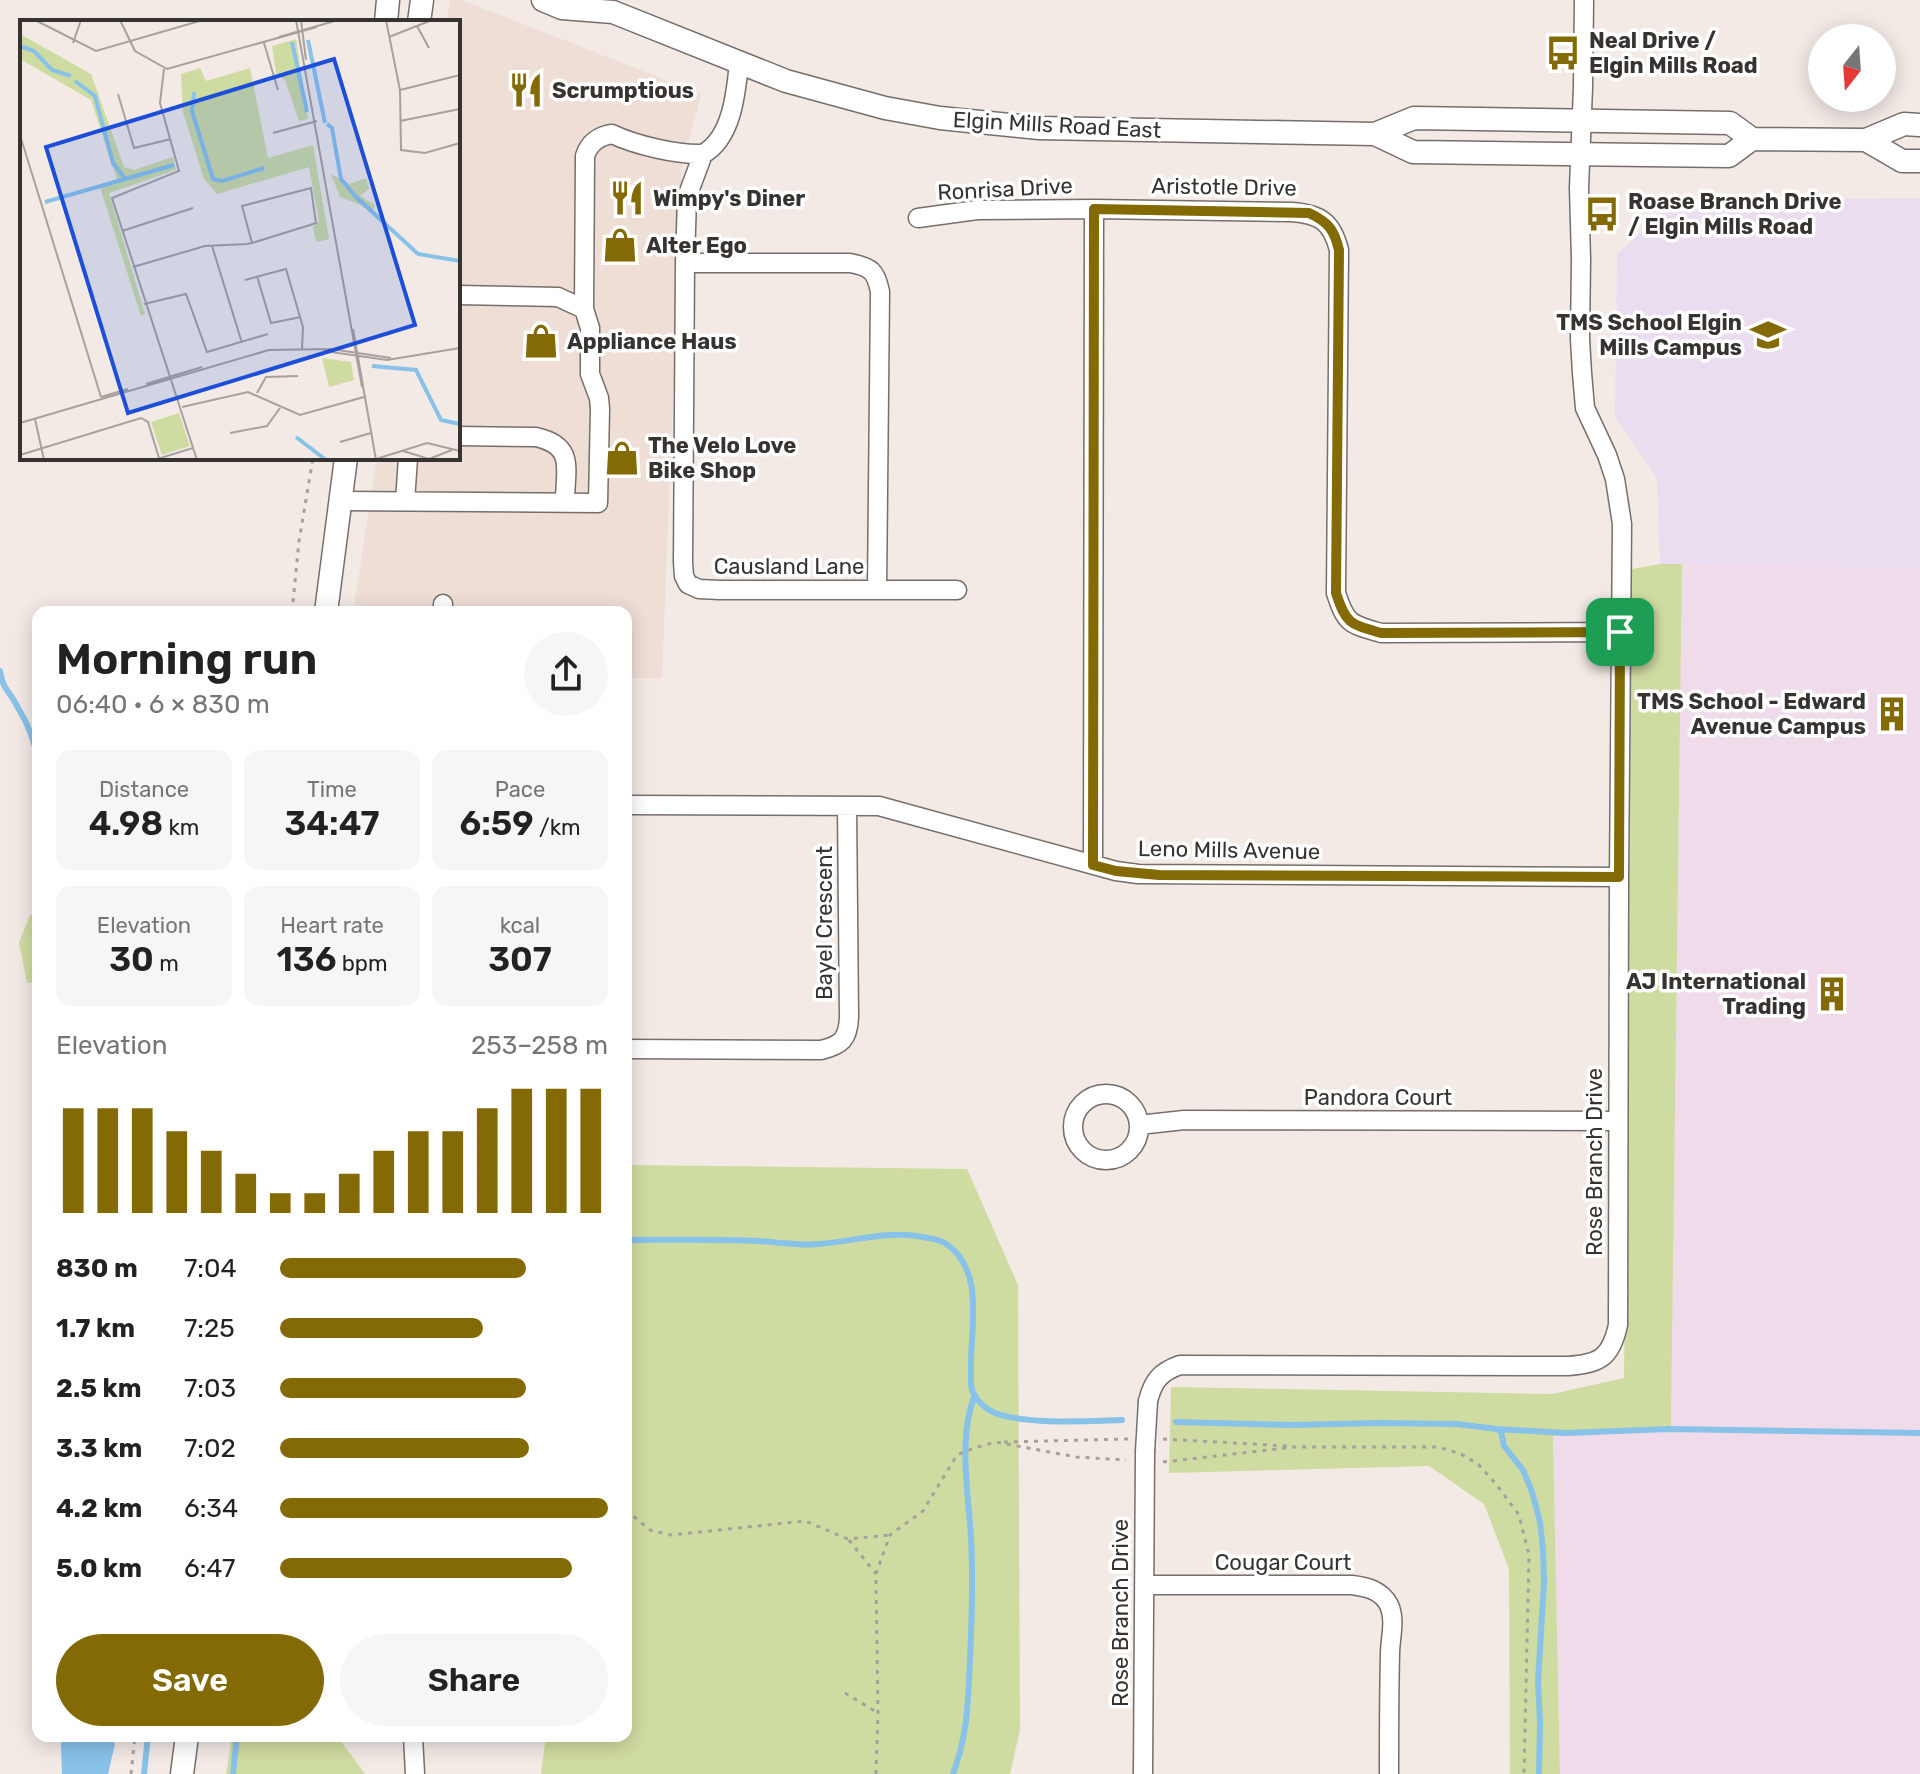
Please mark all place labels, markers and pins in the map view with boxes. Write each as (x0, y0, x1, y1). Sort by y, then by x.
place label: Neal Drive / Elgin Mills Road (1589, 27, 1758, 79)
bus stop icon: Neal Drive / Elgin Mills Road (1544, 34, 1582, 72)
restaurant icon: Scrumptious (507, 71, 545, 109)
place label: Scrumptious (552, 77, 694, 104)
restaurant icon: Wimpy's Diner (608, 179, 646, 217)
place label: Wimpy's Diner (653, 185, 805, 212)
place label: Roase Branch Drive / Elgin Mills Road (1628, 188, 1842, 240)
bus stop icon: Roase Branch Drive / Elgin Mills Road (1583, 195, 1621, 233)
shop icon: Alter Ego (601, 226, 639, 264)
place label: Alter Ego (646, 232, 747, 259)
place label: TMS School Elgin Mills Campus (1556, 309, 1742, 361)
school or university icon: TMS School Elgin Mills Campus (1749, 316, 1787, 354)
shop icon: Appliance Haus (522, 322, 560, 360)
place label: Appliance Haus (567, 328, 737, 355)
place label: The Velo Love Bike Shop (648, 432, 796, 484)
shop icon: The Velo Love Bike Shop (603, 439, 641, 477)
pin (1586, 598, 1654, 666)
place label: TMS School - Edward Avenue Campus (1637, 688, 1866, 740)
building icon: TMS School - Edward Avenue Campus (1873, 695, 1911, 733)
place label: AJ International Trading (1626, 968, 1806, 1020)
building icon: AJ International Trading (1813, 975, 1851, 1013)

